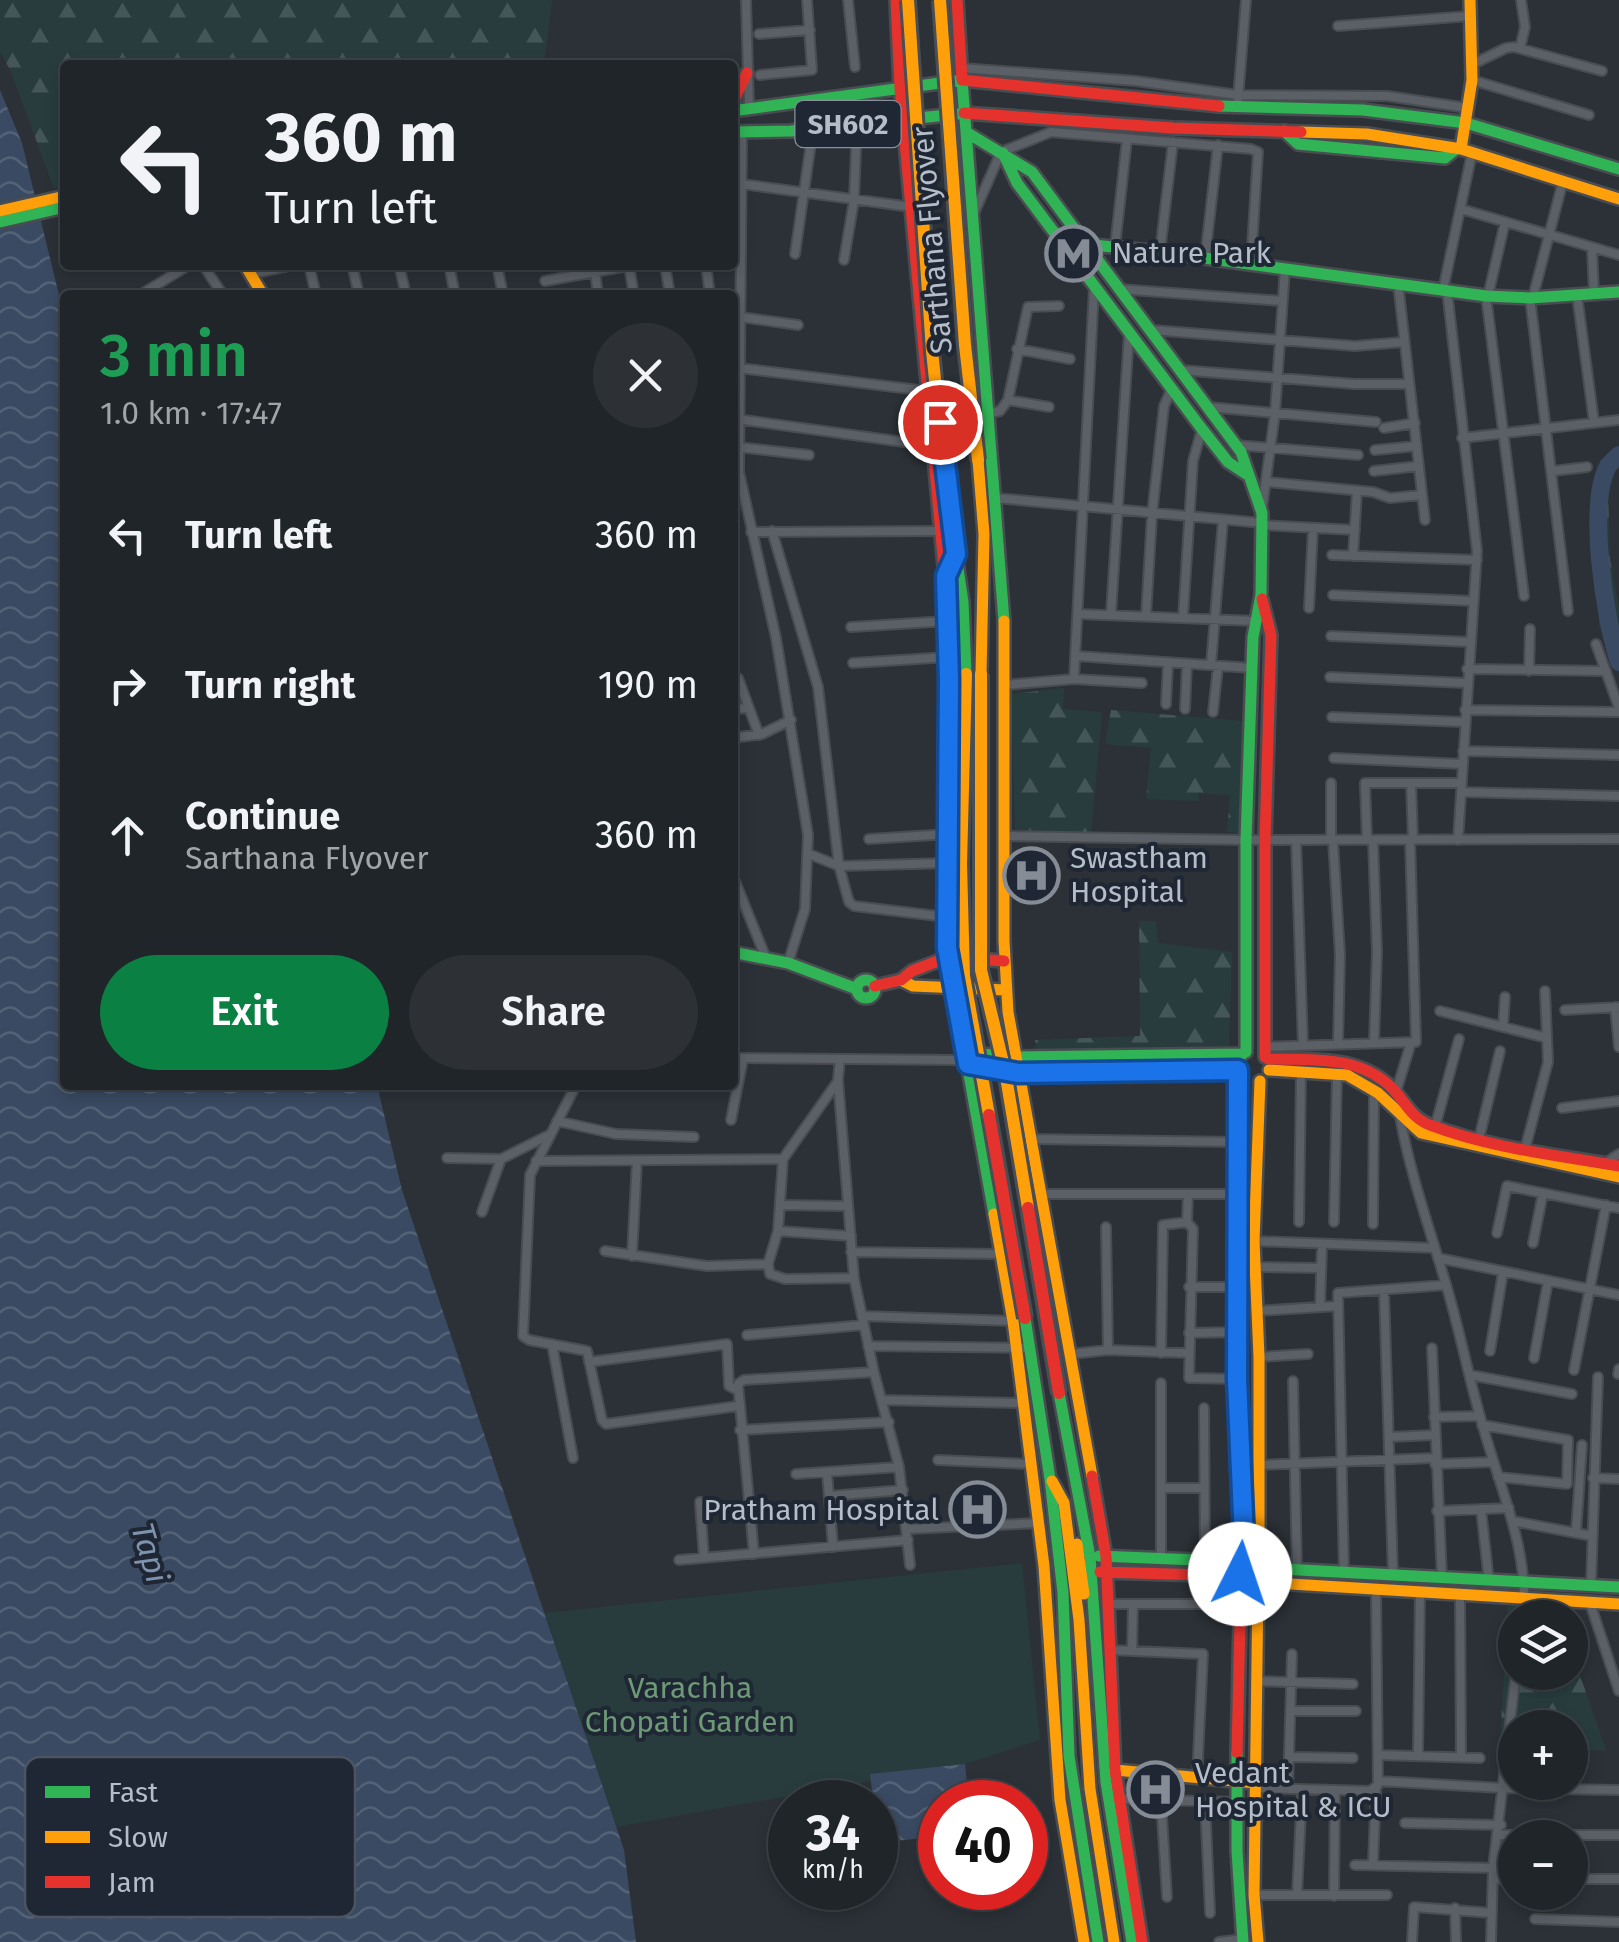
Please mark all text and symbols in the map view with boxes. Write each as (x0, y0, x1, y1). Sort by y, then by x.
text: 360 m (265, 96, 458, 180)
icon: left (100, 100, 230, 230)
road number: SH602 (796, 101, 900, 147)
street label: Sarthana Flyover (904, 124, 960, 355)
text: Turn left (265, 181, 437, 235)
metro station icon: Nature Park (1043, 223, 1103, 283)
place label: Nature Park (1112, 235, 1272, 271)
text: 3 min (100, 320, 248, 392)
button: close (593, 323, 698, 428)
pin (898, 380, 983, 465)
text: 1.0 km · 17:47 (100, 394, 282, 432)
icon: arrive (913, 395, 968, 450)
icon: left (100, 508, 155, 563)
text: Turn left (185, 512, 332, 558)
text: 360 m (595, 512, 698, 558)
icon: right (100, 658, 155, 713)
text: Turn right (185, 662, 355, 708)
text: 190 m (598, 662, 698, 708)
text: Continue (185, 793, 340, 839)
icon: ahead (100, 808, 155, 863)
text: 360 m (595, 812, 698, 858)
text: Sarthana Flyover (185, 839, 429, 877)
place label: Swastham Hospital (1070, 840, 1208, 910)
hospital icon: Swastham Hospital (1001, 845, 1061, 905)
button: Exit (100, 955, 389, 1070)
button: Share (409, 955, 698, 1070)
hospital icon: Pratham Hospital (948, 1480, 1008, 1540)
place label: Pratham Hospital (703, 1492, 939, 1528)
water label: Tapi (123, 1519, 177, 1587)
position arrow (1188, 1522, 1292, 1626)
map controls (1498, 1600, 1588, 1910)
button: layers (1498, 1600, 1588, 1690)
park label: Varachha Chopati Garden (585, 1670, 795, 1740)
button: + (1498, 1710, 1588, 1800)
place label: Vedant Hospital & ICU (1195, 1755, 1392, 1825)
legend (25, 1757, 355, 1917)
hospital icon: Vedant Hospital & ICU (1126, 1760, 1186, 1820)
text: Fast (108, 1776, 159, 1809)
speed limit sign: 40 (918, 1780, 1048, 1910)
text: 34 (806, 1803, 860, 1863)
button: − (1498, 1820, 1588, 1910)
text: Slow (108, 1821, 168, 1854)
text: km/h (802, 1855, 864, 1885)
text: Jam (108, 1866, 156, 1899)

